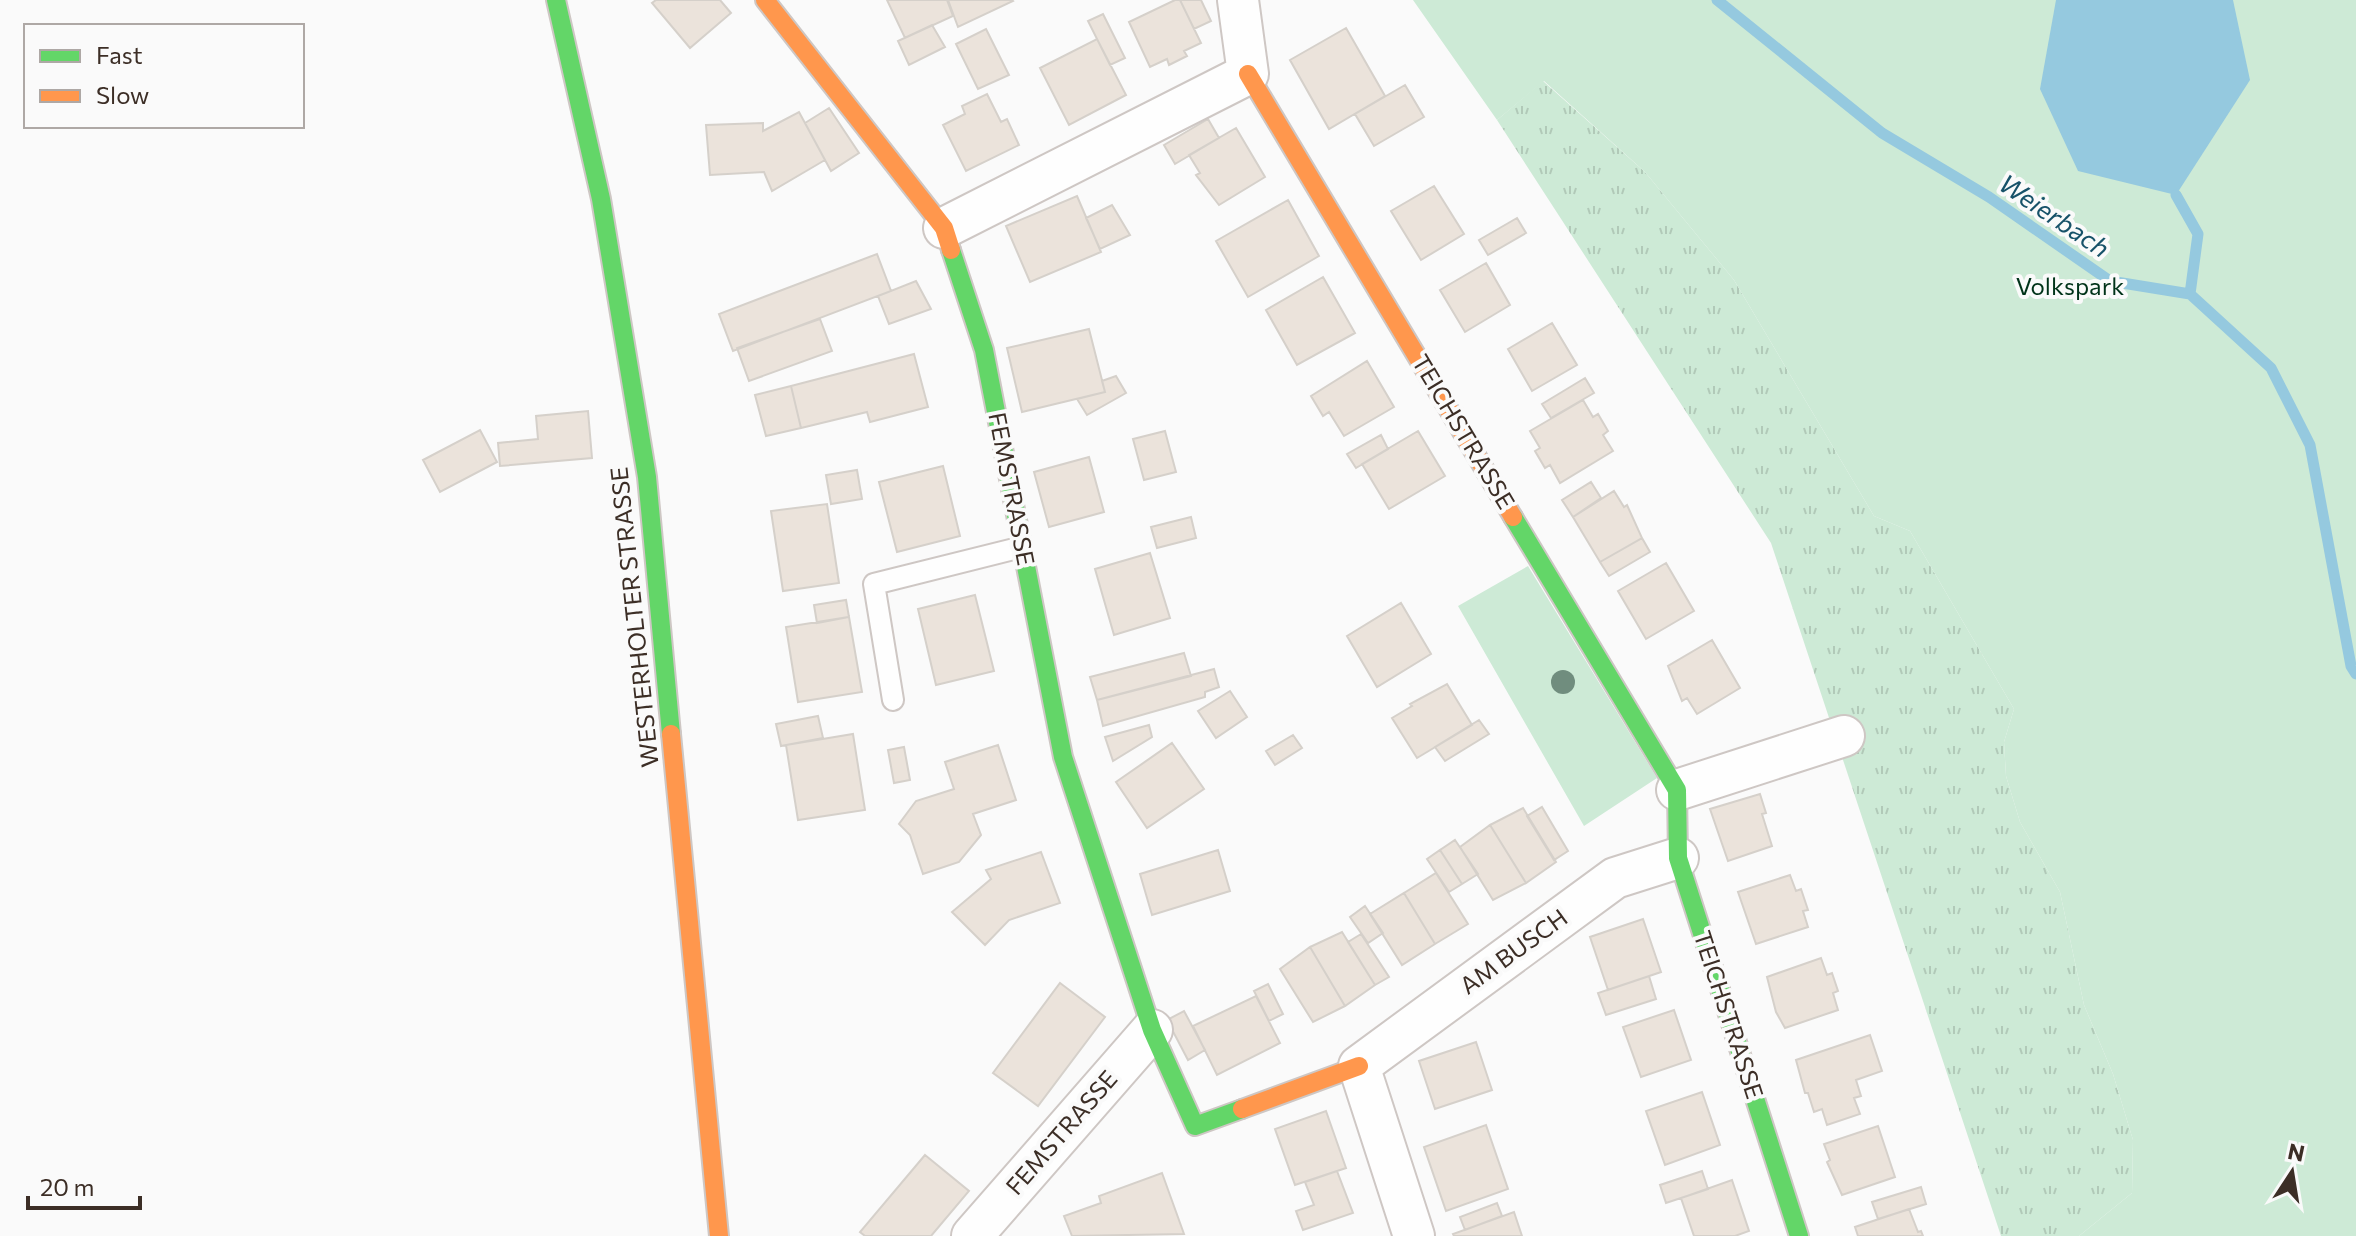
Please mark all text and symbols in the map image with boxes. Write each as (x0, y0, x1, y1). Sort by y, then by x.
legend (24, 24, 304, 128)
text: Fast (96, 40, 143, 69)
text: Slow (96, 80, 149, 109)
water label: Weierbach (1994, 167, 2116, 263)
park label: Volkspark (2016, 271, 2124, 300)
street label: TEICHSTRASSE (1407, 349, 1522, 514)
street label: FEMSTRASSE (983, 410, 1042, 568)
street label: WESTERHOLTER STRASSE (603, 466, 664, 769)
street label: AM BUSCH (1454, 902, 1572, 999)
street label: TEICHSTRASSE (1689, 927, 1770, 1102)
street label: FEMSTRASSE (999, 1064, 1123, 1200)
north arrow (2252, 1132, 2332, 1212)
text: N (2285, 1137, 2307, 1167)
scale bar (28, 1160, 140, 1210)
text: 20 m (40, 1172, 94, 1201)

